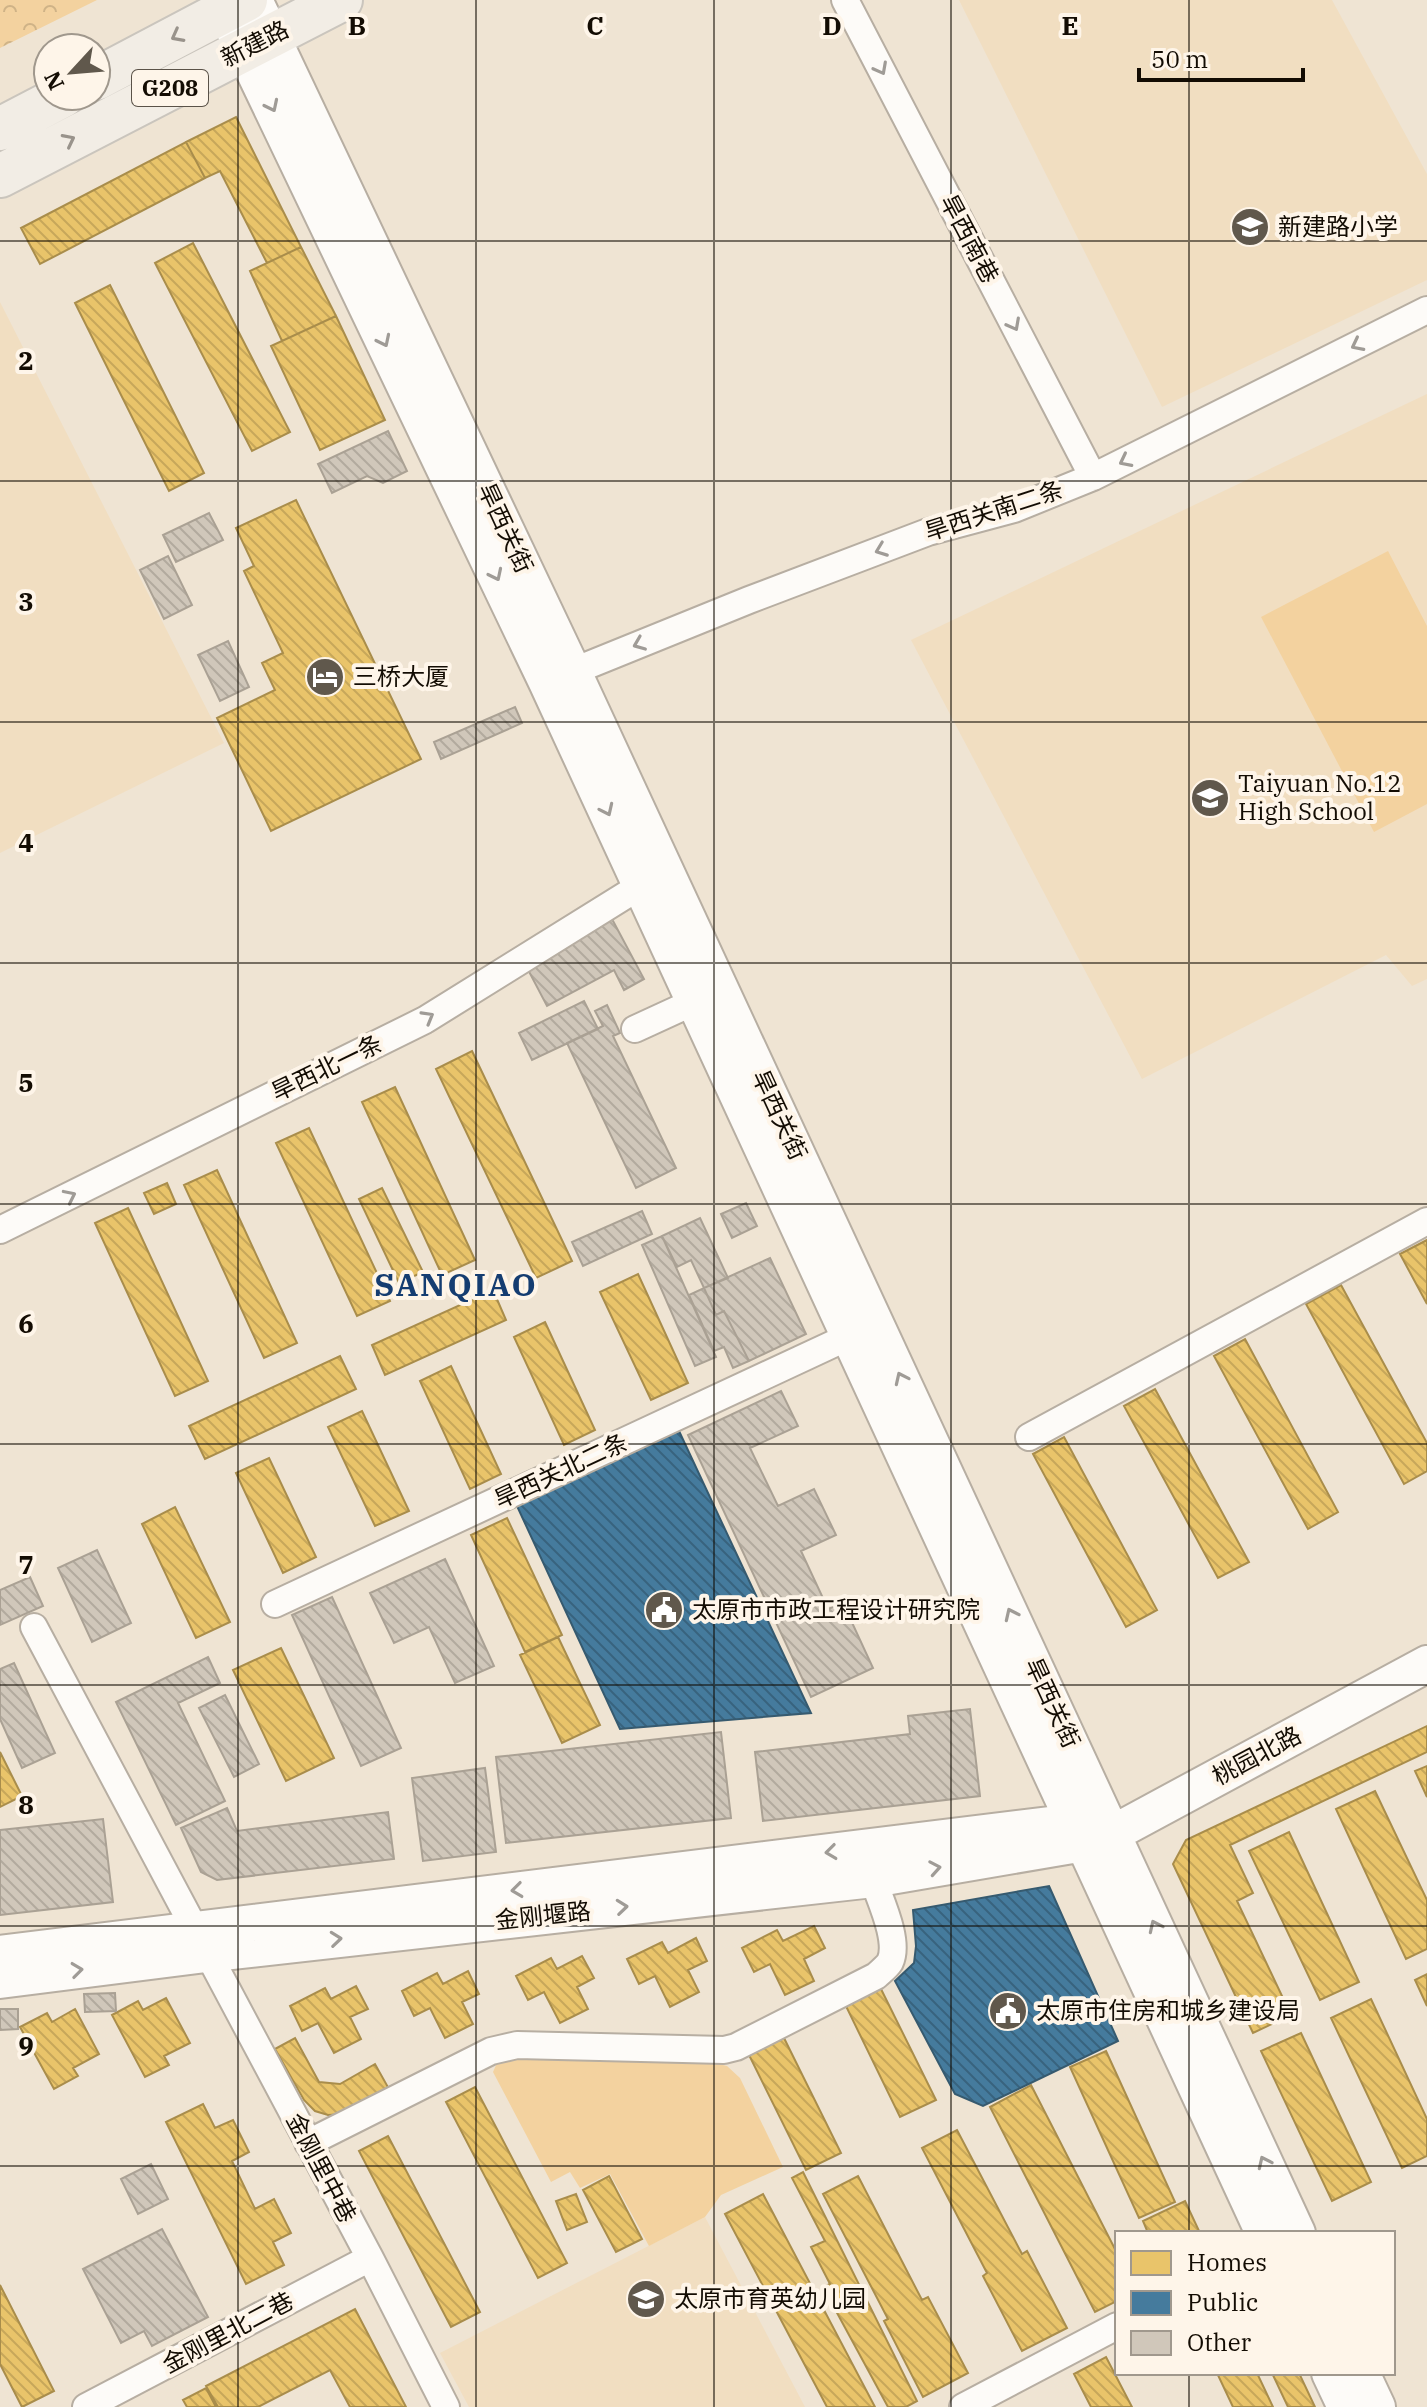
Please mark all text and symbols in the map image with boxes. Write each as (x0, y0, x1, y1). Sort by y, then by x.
text: B (348, 8, 366, 42)
text: C (586, 8, 604, 42)
text: D (822, 8, 842, 42)
text: E (1061, 8, 1079, 42)
street label: 新建路 (215, 13, 294, 74)
one-way arrow (171, 27, 185, 42)
north arrow (32, 32, 112, 112)
scale bar (1139, 32, 1303, 82)
text: 50 m (1151, 43, 1208, 75)
one-way arrow (871, 61, 886, 76)
text: N (37, 67, 70, 95)
road number: G208 (132, 70, 208, 106)
one-way arrow (262, 98, 278, 112)
one-way arrow (61, 135, 76, 150)
street label: 旱西南巷 (933, 189, 1007, 288)
school or university icon: 新建路小学 (1229, 206, 1271, 248)
place label: 新建路小学 (1278, 210, 1398, 242)
one-way arrow (1004, 316, 1019, 331)
one-way arrow (374, 332, 390, 347)
one-way arrow (1351, 335, 1366, 350)
text: 2 (18, 343, 34, 377)
one-way arrow (1118, 452, 1133, 467)
street label: 旱西关南二条 (920, 473, 1067, 548)
street label: 旱西关街 (471, 477, 541, 578)
one-way arrow (875, 540, 889, 557)
one-way arrow (486, 567, 502, 582)
text: 3 (18, 584, 34, 618)
one-way arrow (633, 634, 647, 651)
hotel icon: 三桥大厦 (304, 656, 346, 698)
place label: 三桥大厦 (353, 660, 449, 692)
place label: Taiyuan No.12 High School (1238, 767, 1402, 827)
school or university icon: Taiyuan No.12 High School (1189, 777, 1231, 819)
one-way arrow (597, 802, 613, 817)
text: 4 (18, 825, 34, 859)
one-way arrow (419, 1011, 434, 1027)
street label: 旱西北一条 (266, 1026, 388, 1108)
street label: 旱西关街 (745, 1064, 815, 1165)
text: 5 (18, 1065, 34, 1099)
one-way arrow (61, 1190, 76, 1206)
district label: SANQIAO (374, 1263, 538, 1305)
text: 6 (18, 1306, 34, 1340)
one-way arrow (895, 1372, 911, 1386)
street label: 旱西关北二条 (489, 1425, 633, 1515)
text: 7 (18, 1547, 34, 1581)
public building icon: 太原市市政工程设计研究院 (643, 1589, 685, 1631)
place label: 太原市市政工程设计研究院 (692, 1593, 980, 1625)
one-way arrow (1005, 1608, 1021, 1622)
street label: 旱西关街 (1018, 1652, 1088, 1753)
street label: 桃园北路 (1207, 1718, 1306, 1792)
text: 8 (18, 1787, 34, 1821)
one-way arrow (824, 1843, 837, 1860)
one-way arrow (928, 1861, 942, 1878)
one-way arrow (510, 1881, 524, 1898)
street label: 金刚堰路 (493, 1894, 592, 1936)
one-way arrow (616, 1899, 629, 1916)
one-way arrow (1149, 1920, 1165, 1935)
one-way arrow (329, 1931, 342, 1948)
one-way arrow (71, 1962, 84, 1979)
public building icon: 太原市住房和城乡建设局 (987, 1990, 1029, 2032)
place label: 太原市住房和城乡建设局 (1036, 1994, 1300, 2026)
text: 9 (18, 2028, 34, 2062)
street label: 金刚里中巷 (280, 2107, 364, 2228)
one-way arrow (1258, 2156, 1274, 2170)
legend (1115, 2231, 1395, 2375)
text: Homes (1187, 2246, 1267, 2278)
school or university icon: 太原市育英幼儿园 (625, 2278, 667, 2320)
place label: 太原市育英幼儿园 (674, 2282, 866, 2314)
street label: 金刚里北二巷 (156, 2284, 299, 2380)
text: Public (1187, 2286, 1258, 2318)
text: Other (1187, 2326, 1251, 2358)

